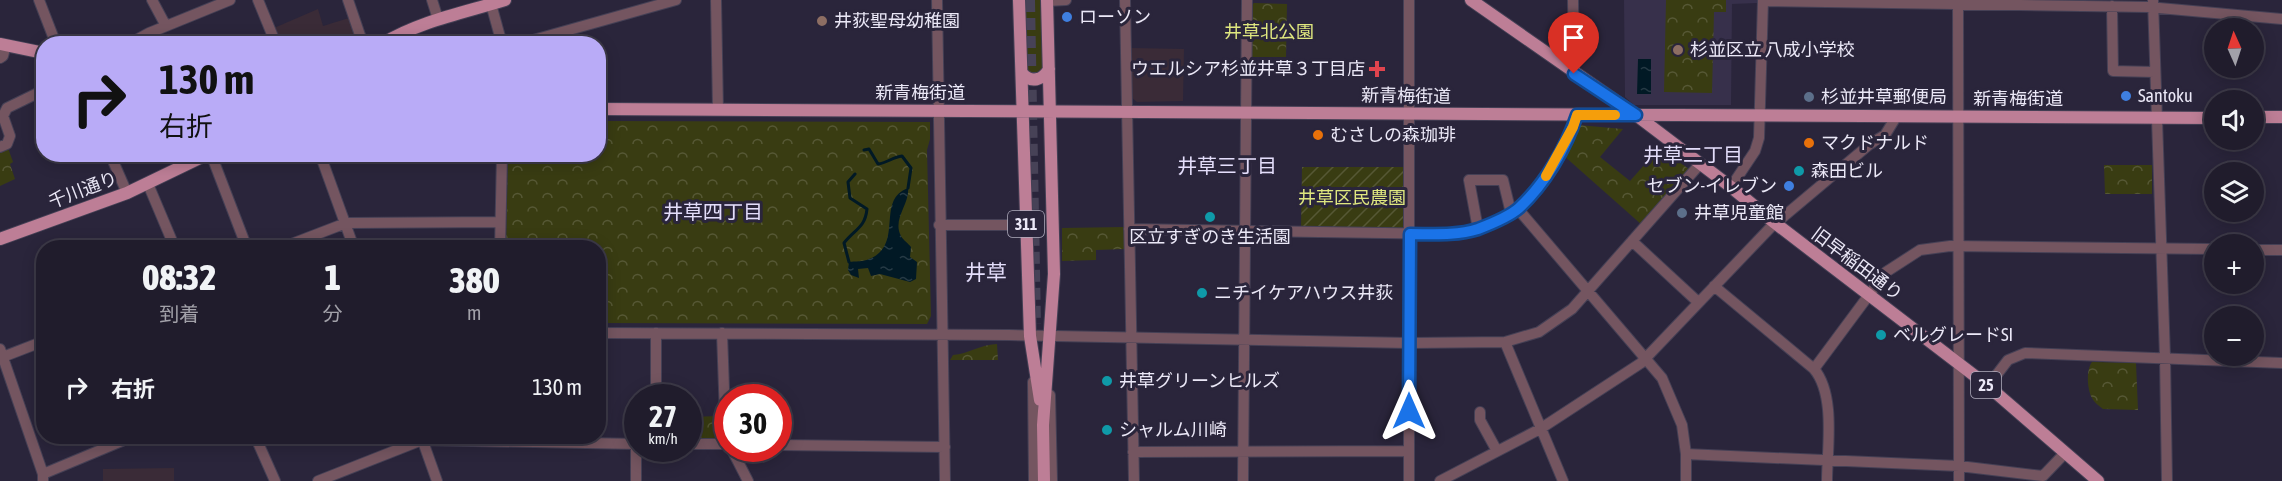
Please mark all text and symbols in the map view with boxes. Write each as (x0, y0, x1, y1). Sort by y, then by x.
place label: ローソン (1079, 6, 1151, 27)
place label: 井荻聖母幼稚園 (834, 10, 960, 31)
marker: ローソン (1060, 10, 1074, 24)
pin (1548, 12, 1599, 74)
marker: 井荻聖母幼稚園 (815, 14, 829, 28)
north arrow (2204, 18, 2264, 78)
map controls (2204, 18, 2264, 366)
park label: 井草北公園 (1224, 21, 1314, 42)
icon: arrive (1557, 21, 1590, 54)
place label: 杉並区立 八成小学校 (1690, 39, 1854, 60)
marker: 杉並区立 八成小学校 (1671, 43, 1685, 57)
text: 130 m (159, 55, 254, 103)
place label: ウエルシア杉並井草３丁目店 (1131, 58, 1365, 79)
icon: right (60, 60, 138, 138)
marker: ウエルシア杉並井草３丁目店 (1370, 62, 1384, 76)
street label: 新青梅街道 (875, 82, 965, 103)
street label: 新青梅街道 (1361, 84, 1451, 107)
place label: Santoku (2138, 85, 2193, 106)
place label: 杉並井草郵便局 (1821, 86, 1947, 107)
street label: 新青梅街道 (1973, 88, 2063, 109)
marker: Santoku (2119, 89, 2133, 103)
marker: 杉並井草郵便局 (1802, 90, 1816, 104)
button: sound (2204, 90, 2264, 150)
text: 右折 (159, 111, 213, 142)
place label: むさしの森珈琲 (1330, 124, 1456, 145)
marker: むさしの森珈琲 (1311, 128, 1325, 142)
place label: マクドナルド (1821, 132, 1929, 153)
marker: マクドナルド (1802, 136, 1816, 150)
district label: 井草二丁目 (1643, 143, 1743, 166)
district label: 井草三丁目 (1177, 154, 1277, 177)
place label: 森田ビル (1811, 160, 1883, 181)
button: layers (2204, 162, 2264, 222)
marker: 森田ビル (1792, 164, 1806, 178)
street label: 千川通り (45, 167, 120, 212)
place label: セブン-イレブン (1647, 175, 1777, 196)
marker: セブン-イレブン (1782, 179, 1796, 193)
park label: 井草区民農園 (1298, 187, 1406, 208)
district label: 井草四丁目 (663, 200, 763, 223)
place label: 井草児童館 (1694, 202, 1784, 223)
marker: 井草児童館 (1675, 206, 1689, 220)
marker: 区立すぎのき生活園 (1203, 210, 1217, 224)
road number: 311 (1008, 211, 1044, 237)
street label: 旧早稲田通り (1808, 223, 1907, 304)
place label: 区立すぎのき生活園 (1129, 226, 1291, 247)
button: + (2204, 234, 2264, 294)
text: 08:32 (142, 256, 216, 298)
text: 1 (324, 256, 341, 298)
text: 380 (449, 259, 500, 301)
district label: 井草 (965, 260, 1007, 284)
place label: ニチイケアハウス井荻 (1214, 282, 1393, 303)
marker: ニチイケアハウス井荻 (1195, 286, 1209, 300)
text: m (467, 301, 482, 324)
text: 到着 (159, 302, 199, 325)
text: 分 (323, 302, 343, 325)
button: − (2204, 306, 2264, 366)
place label: ベルグレードSI (1893, 324, 2013, 345)
marker: ベルグレードSI (1874, 328, 1888, 342)
place label: 井草グリーンヒルズ (1119, 370, 1280, 391)
icon: right (60, 371, 93, 404)
road number: 25 (1971, 372, 2001, 398)
text: 130 m (532, 374, 582, 400)
marker: 井草グリーンヒルズ (1100, 374, 1114, 388)
text: 右折 (111, 376, 155, 402)
position arrow (1377, 379, 1441, 443)
speed limit sign: 30 (714, 384, 792, 462)
text: 27 (649, 399, 677, 433)
place label: シャルム川崎 (1119, 419, 1227, 440)
marker: シャルム川崎 (1100, 423, 1114, 437)
text: km/h (648, 430, 678, 447)

